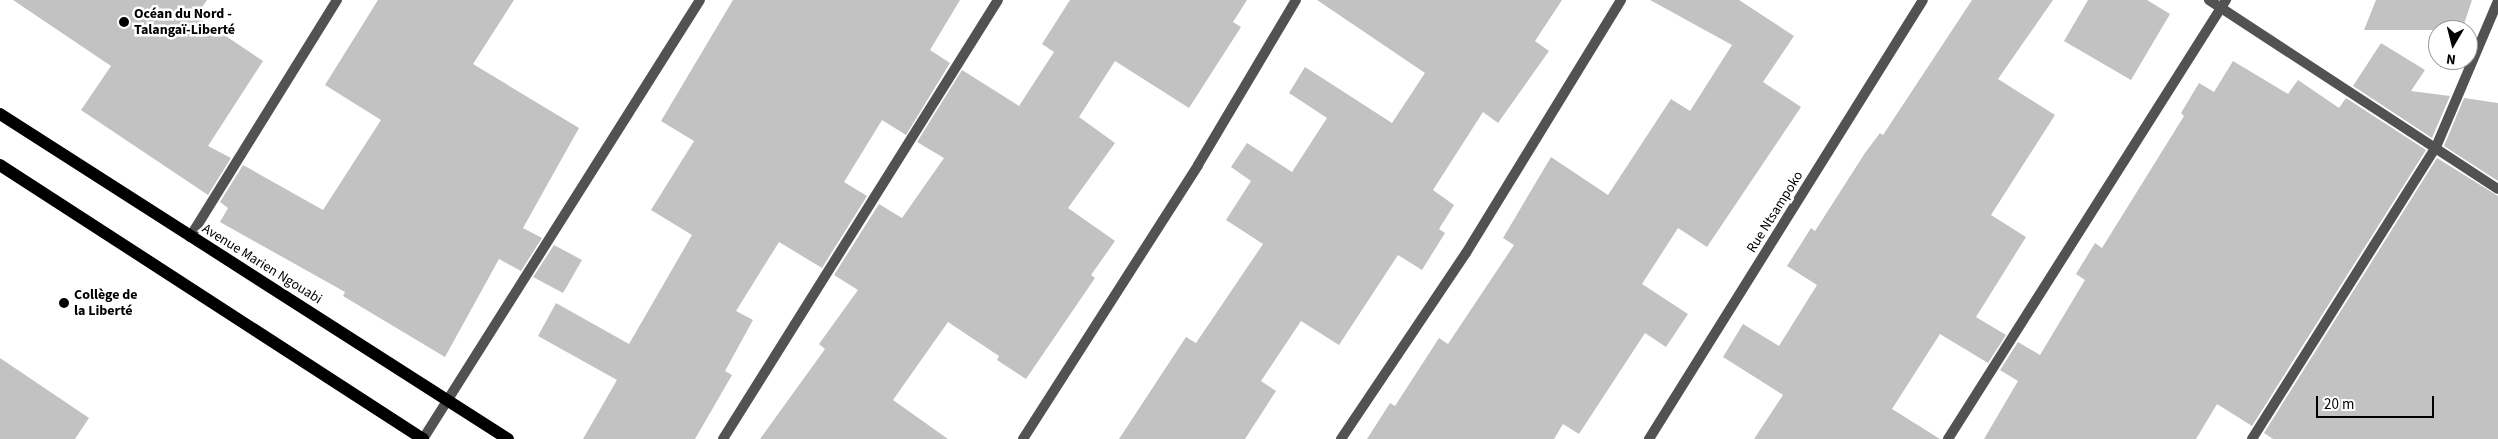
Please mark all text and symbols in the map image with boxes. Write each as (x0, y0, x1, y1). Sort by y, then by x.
place label: Océan du Nord - Talangaï-Liberté (134, 6, 235, 38)
marker: Océan du Nord - Talangaï-Liberté (118, 16, 130, 28)
north arrow (2428, 20, 2478, 70)
text: N (2445, 48, 2457, 69)
street label: Rue Ntsampoko (1743, 168, 1807, 256)
street label: Avenue Marien Ngouabi (199, 220, 325, 308)
place label: Collège de la Liberté (74, 287, 138, 320)
marker: Collège de la Liberté (58, 297, 70, 309)
scale bar (2318, 386, 2436, 418)
text: 20 m (2324, 394, 2354, 415)

